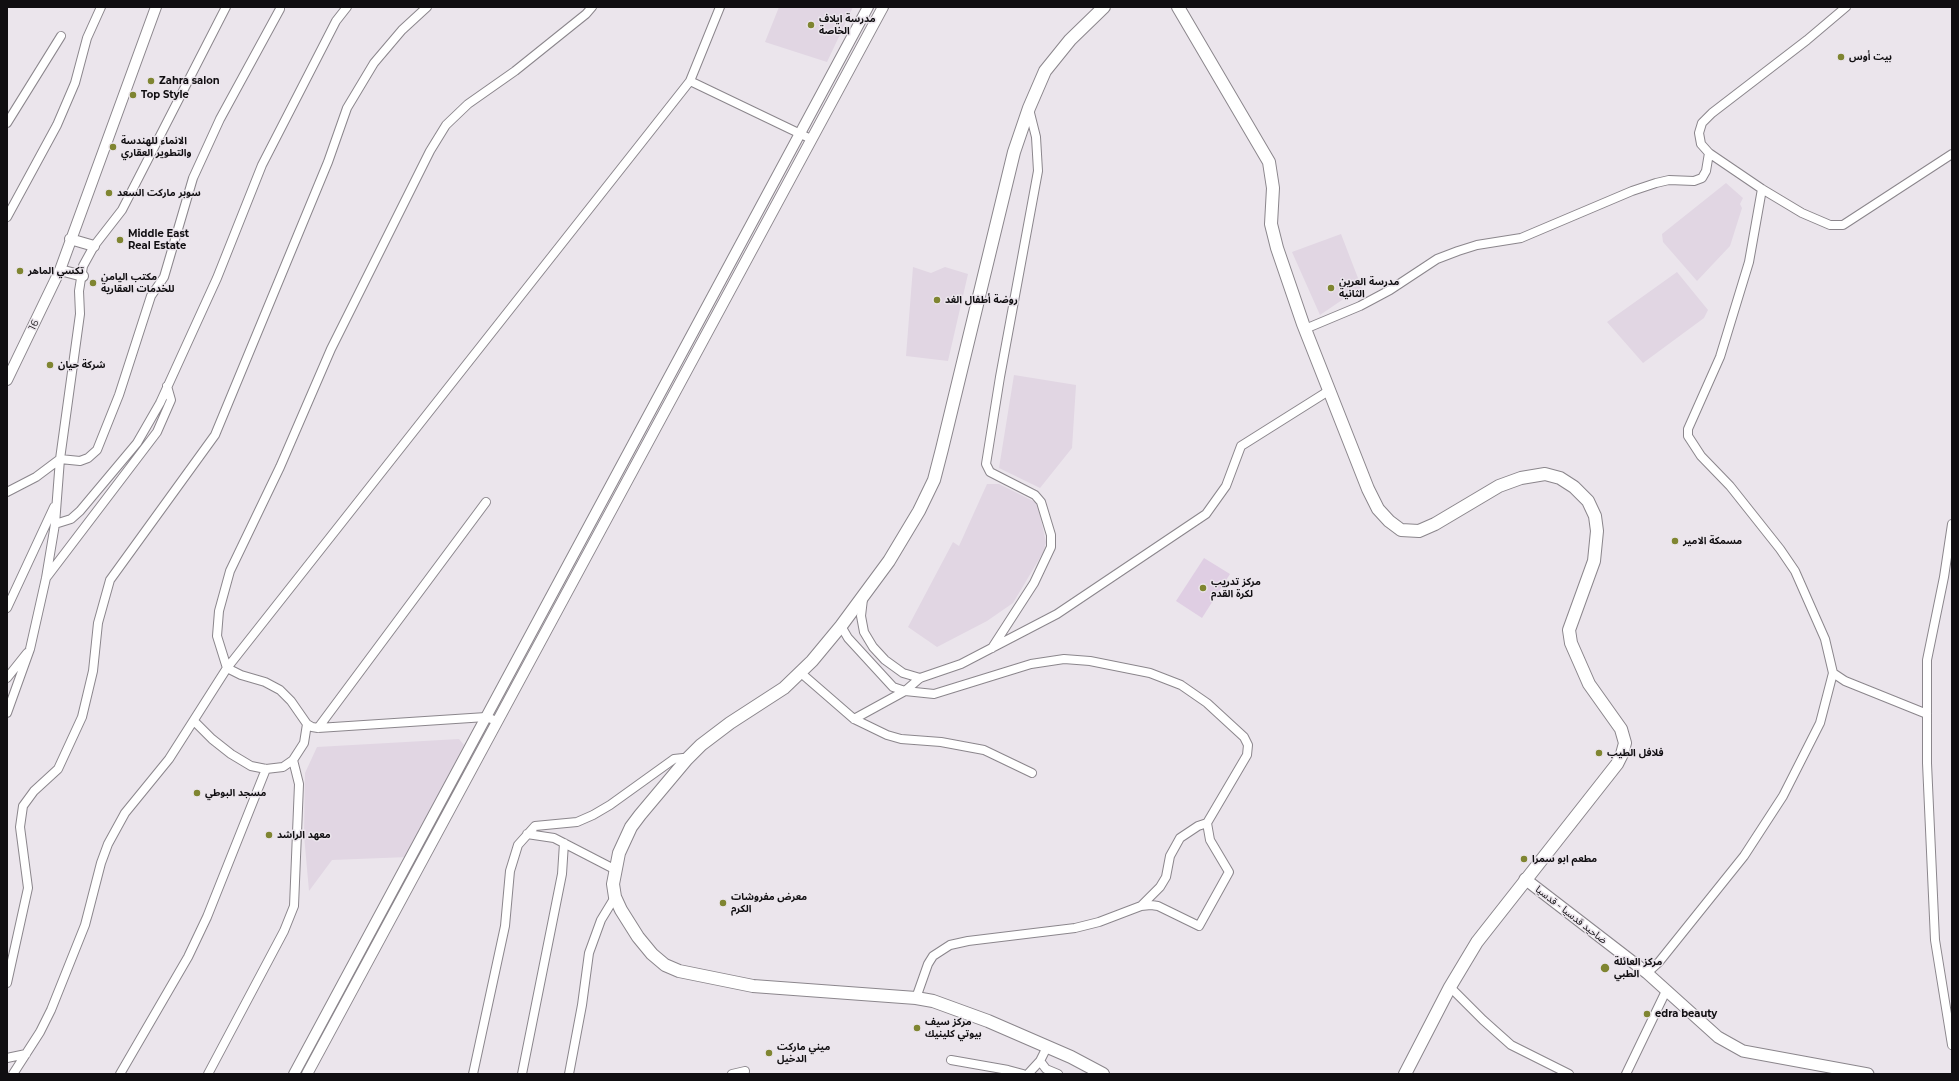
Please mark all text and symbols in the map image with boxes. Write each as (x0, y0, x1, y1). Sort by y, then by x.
place label: مدرسة ايلاف الخاصة (819, 13, 876, 36)
marker: مدرسة ايلاف الخاصة (806, 20, 816, 30)
place label: بيت أوس (1849, 51, 1892, 63)
marker: بيت أوس (1836, 52, 1846, 62)
place label: Zahra salon (159, 75, 220, 87)
marker: Zahra salon (146, 76, 156, 86)
place label: Top Style (141, 89, 189, 101)
marker: Top Style (128, 90, 138, 100)
place label: الانماء للهندسة والتطوير العقاري (121, 135, 192, 158)
marker: الانماء للهندسة والتطوير العقاري (108, 142, 118, 152)
place label: سوبر ماركت السعد (117, 187, 201, 199)
marker: سوبر ماركت السعد (104, 188, 114, 198)
place label: Middle East Real Estate (128, 228, 189, 252)
marker: Middle East Real Estate (115, 235, 125, 245)
place label: تكسي الماهر (28, 265, 84, 277)
marker: تكسي الماهر (15, 266, 25, 276)
place label: مكتب اليامن للخدمات العقارية (101, 271, 174, 294)
place label: مدرسة العرين الثانية (1339, 276, 1399, 300)
marker: مكتب اليامن للخدمات العقارية (88, 278, 98, 288)
marker: مدرسة العرين الثانية (1326, 283, 1336, 293)
place label: روضة أطفال الغد (945, 294, 1018, 306)
marker: روضة أطفال الغد (932, 295, 942, 305)
street label: 16 (27, 318, 41, 332)
place label: شركة حيان (58, 359, 105, 371)
marker: شركة حيان (45, 360, 55, 370)
place label: مسمكة الامير (1683, 535, 1742, 547)
marker: مسمكة الامير (1670, 536, 1680, 546)
place label: مركز تدريب لكرة القدم (1211, 576, 1261, 600)
marker: مركز تدريب لكرة القدم (1198, 583, 1208, 593)
place label: فلافل الطيب (1607, 747, 1663, 759)
marker: فلافل الطيب (1594, 748, 1604, 758)
place label: مسجد البوطي (205, 787, 266, 799)
marker: مسجد البوطي (192, 788, 202, 798)
place label: معهد الراشد (277, 829, 330, 841)
marker: معهد الراشد (264, 830, 274, 840)
place label: مطعم ابو سمرا (1532, 853, 1597, 865)
marker: مطعم ابو سمرا (1519, 854, 1529, 864)
street label: ضاحيد قدسيا - قدسيا (1533, 883, 1609, 947)
place label: معرض مفروشات الكرم (731, 891, 807, 914)
marker: معرض مفروشات الكرم (718, 898, 728, 908)
place label: مركز العائلة الطبي (1614, 956, 1662, 980)
marker: مركز العائلة الطبي (1599, 962, 1611, 974)
place label: edra beauty (1655, 1008, 1717, 1020)
marker: edra beauty (1642, 1009, 1652, 1019)
place label: مركز سيف بيوتي كلينيك (925, 1016, 982, 1040)
marker: مركز سيف بيوتي كلينيك (912, 1023, 922, 1033)
place label: ميني ماركت الدخيل (777, 1041, 830, 1064)
marker: ميني ماركت الدخيل (764, 1048, 774, 1058)

